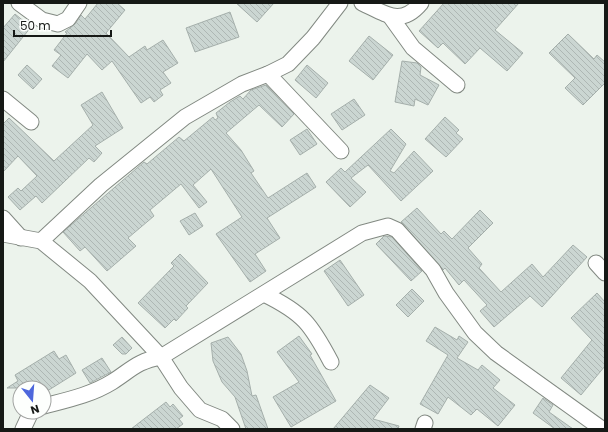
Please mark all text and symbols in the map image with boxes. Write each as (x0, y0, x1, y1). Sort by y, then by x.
scale bar (14, 12, 111, 38)
text: 50 m (20, 17, 51, 34)
north arrow (12, 380, 52, 420)
text: N (29, 401, 41, 418)

